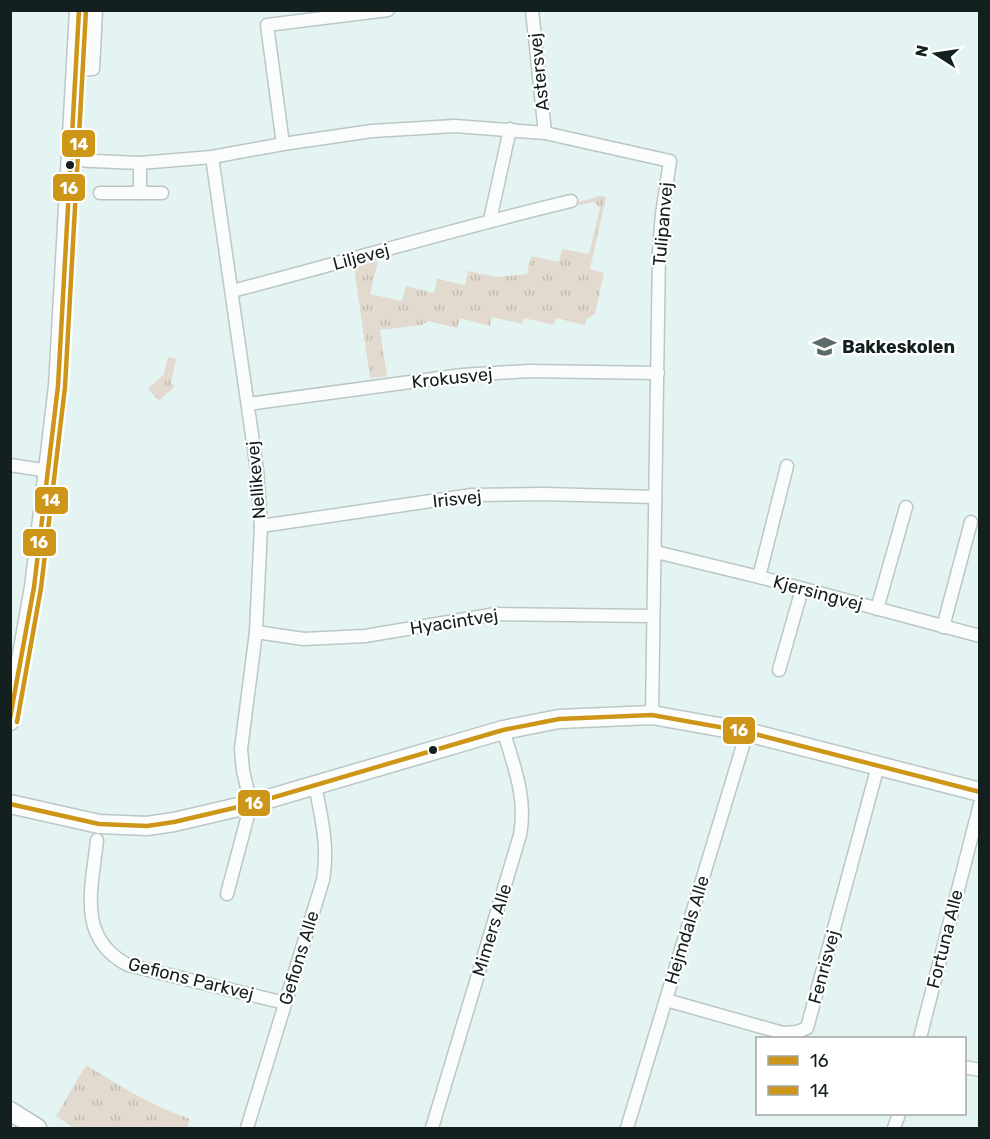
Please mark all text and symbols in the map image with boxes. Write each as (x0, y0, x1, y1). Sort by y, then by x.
north arrow (906, 24, 966, 84)
street label: Astersvej (524, 32, 554, 112)
text: N (911, 43, 932, 59)
line badge: 14 (61, 129, 96, 158)
text: 14 (70, 135, 89, 154)
unlabelled marker (64, 159, 76, 171)
line badge: 16 (52, 173, 86, 202)
text: 16 (60, 179, 78, 198)
street label: Tulipanvej (648, 181, 678, 267)
street label: Liljevej (330, 239, 392, 275)
school or university icon: Bakkeskolen (811, 334, 837, 360)
place label: Bakkeskolen (842, 336, 955, 358)
street label: Krokusvej (411, 363, 493, 393)
street label: Nellikevej (242, 440, 270, 520)
street label: Irisvej (431, 485, 483, 513)
line badge: 14 (34, 486, 69, 515)
text: 14 (42, 491, 61, 510)
line badge: 16 (22, 528, 57, 557)
text: 16 (30, 533, 48, 552)
street label: Kjersingvej (771, 570, 865, 616)
street label: Hyacintvej (408, 604, 500, 640)
line badge: 16 (722, 716, 756, 745)
text: 16 (730, 721, 748, 740)
unlabelled marker (427, 744, 439, 756)
line badge: 16 (237, 789, 271, 817)
text: 16 (245, 794, 263, 813)
street label: Hejmdals Alle (660, 873, 714, 987)
street label: Mimers Alle (468, 881, 516, 979)
street label: Fortuna Alle (922, 887, 968, 991)
street label: Gefions Alle (274, 908, 324, 1008)
street label: Fenrisvej (804, 928, 844, 1006)
street label: Gefions Parkvej (126, 953, 256, 1005)
legend (756, 1037, 966, 1115)
text: 16 (810, 1050, 829, 1072)
text: 14 (810, 1080, 829, 1102)

